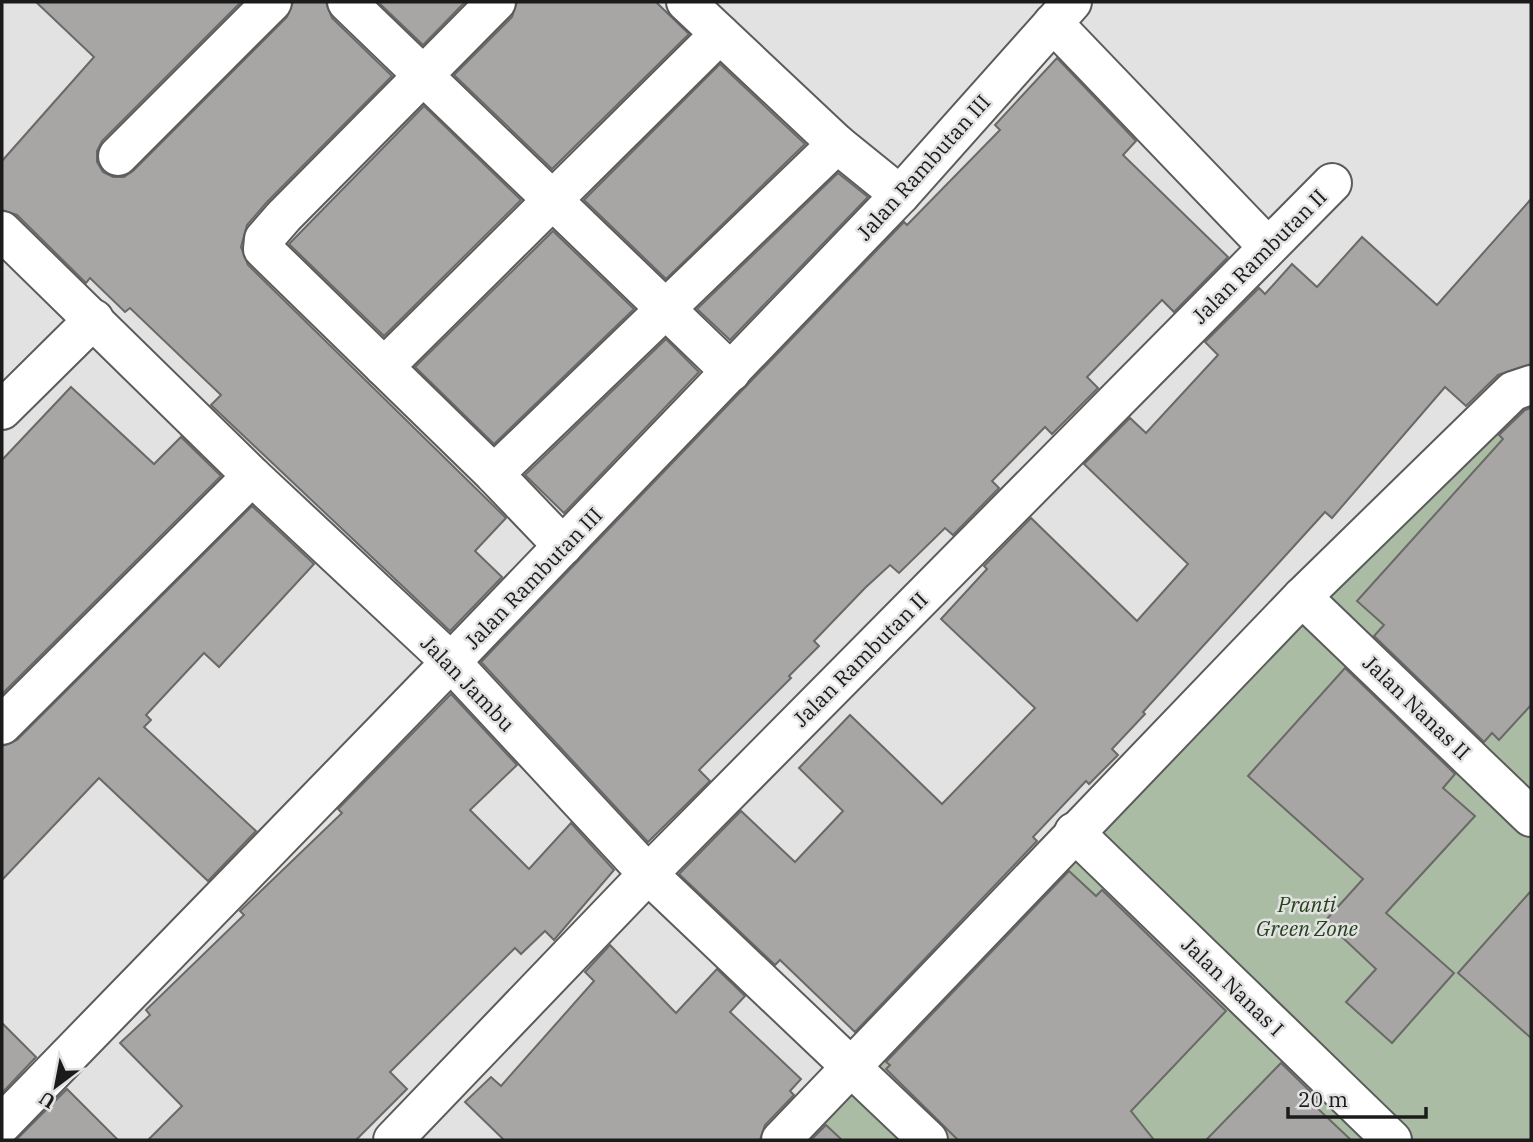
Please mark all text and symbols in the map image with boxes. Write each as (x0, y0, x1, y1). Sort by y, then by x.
street label: Jalan Rambutan III (850, 88, 996, 246)
street label: Jalan Rambutan II (1186, 183, 1332, 329)
street label: Jalan Rambutan III (458, 501, 608, 655)
street label: Jalan Rambutan II (787, 586, 933, 732)
street label: Jalan Jambu (415, 629, 521, 737)
street label: Jalan Nanas II (1357, 649, 1477, 765)
park label: Pranti Green Zone (1256, 890, 1359, 942)
street label: Jalan Nanas I (1176, 930, 1290, 1042)
north arrow (21, 1051, 91, 1121)
scale bar (1288, 1076, 1426, 1120)
text: 20 m (1298, 1085, 1348, 1113)
text: U (34, 1086, 60, 1114)

